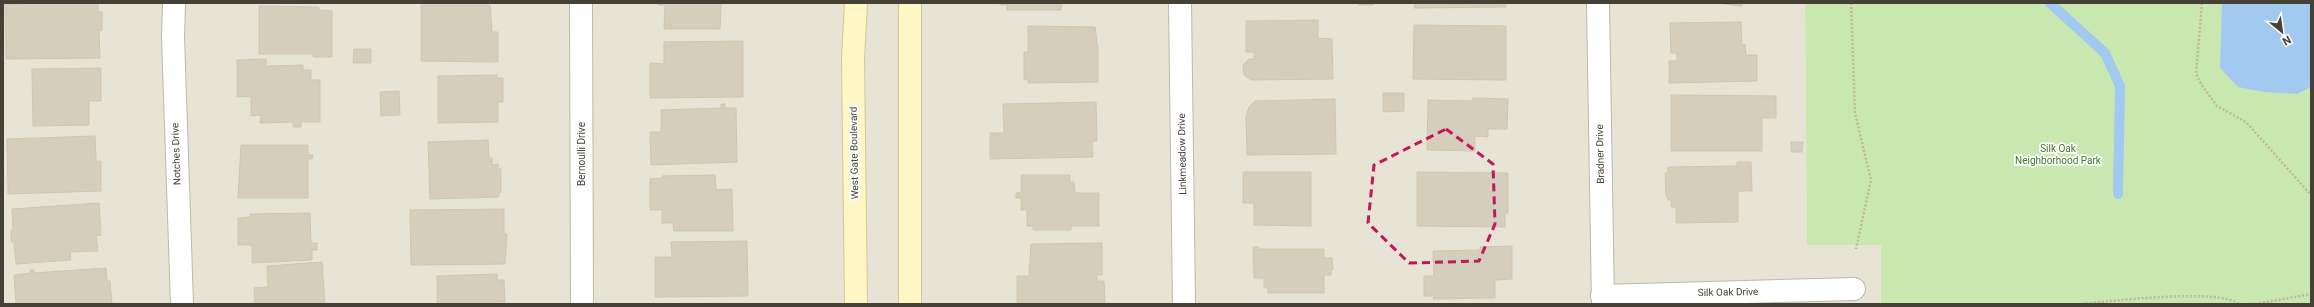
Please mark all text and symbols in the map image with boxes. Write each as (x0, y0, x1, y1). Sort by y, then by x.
north arrow (2262, 12, 2302, 52)
text: N (2280, 33, 2293, 48)
street label: West Gate Boulevard (848, 107, 860, 199)
street label: Linkmeadow Drive (1176, 113, 1188, 195)
street label: Bernoulli Drive (576, 122, 587, 186)
street label: Notches Drive (169, 123, 183, 185)
street label: Bradner Drive (1594, 124, 1606, 184)
park label: Silk Oak Neighborhood Park (2015, 143, 2102, 166)
street label: Silk Oak Drive (1698, 286, 1758, 298)

